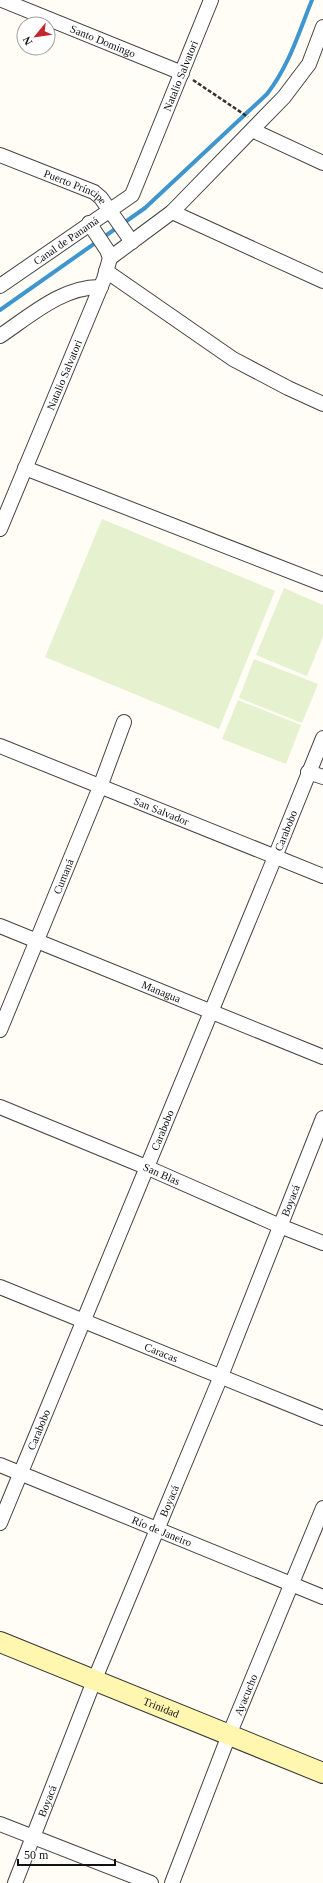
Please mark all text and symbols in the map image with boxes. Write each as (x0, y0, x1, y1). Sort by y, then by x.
north arrow (16, 16, 56, 56)
street label: Santo Domingo (69, 22, 138, 60)
text: N (20, 34, 34, 47)
street label: Natalio Salvatori (161, 39, 200, 113)
street label: Puerto Príncipe (42, 167, 109, 206)
street label: Canal de Panamá (31, 214, 101, 267)
street label: Natalio Salvatori (44, 338, 84, 412)
street label: San Salvador (132, 794, 191, 828)
street label: Carabobo (272, 808, 299, 853)
street label: Cumaná (51, 857, 76, 896)
street label: Managua (140, 978, 183, 1005)
street label: Carabobo (148, 1108, 176, 1152)
street label: San Blas (142, 1161, 182, 1187)
street label: Boyacá (279, 1183, 302, 1218)
street label: Caracas (143, 1340, 180, 1365)
street label: Carabobo (25, 1407, 52, 1452)
street label: Boyacá (157, 1483, 181, 1518)
street label: Río de Janeiro (130, 1514, 194, 1549)
street label: Ayacucho (232, 1672, 260, 1717)
street label: Trinidad (142, 1695, 181, 1720)
street label: Boyacá (35, 1783, 59, 1819)
scale bar (18, 1841, 115, 1867)
text: 50 m (24, 1848, 49, 1862)

